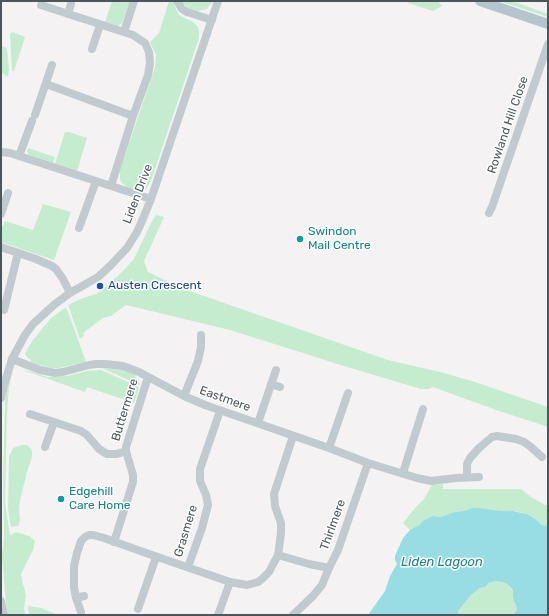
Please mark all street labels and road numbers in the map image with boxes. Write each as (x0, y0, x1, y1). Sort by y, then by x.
street label: Rowland Hill Close (485, 74, 531, 176)
street label: Liden Drive (120, 162, 156, 226)
street label: Buttermere (109, 377, 141, 443)
street label: Eastmere (198, 383, 252, 415)
street label: Thirlmere (317, 498, 349, 552)
street label: Grasmere (171, 503, 201, 559)

